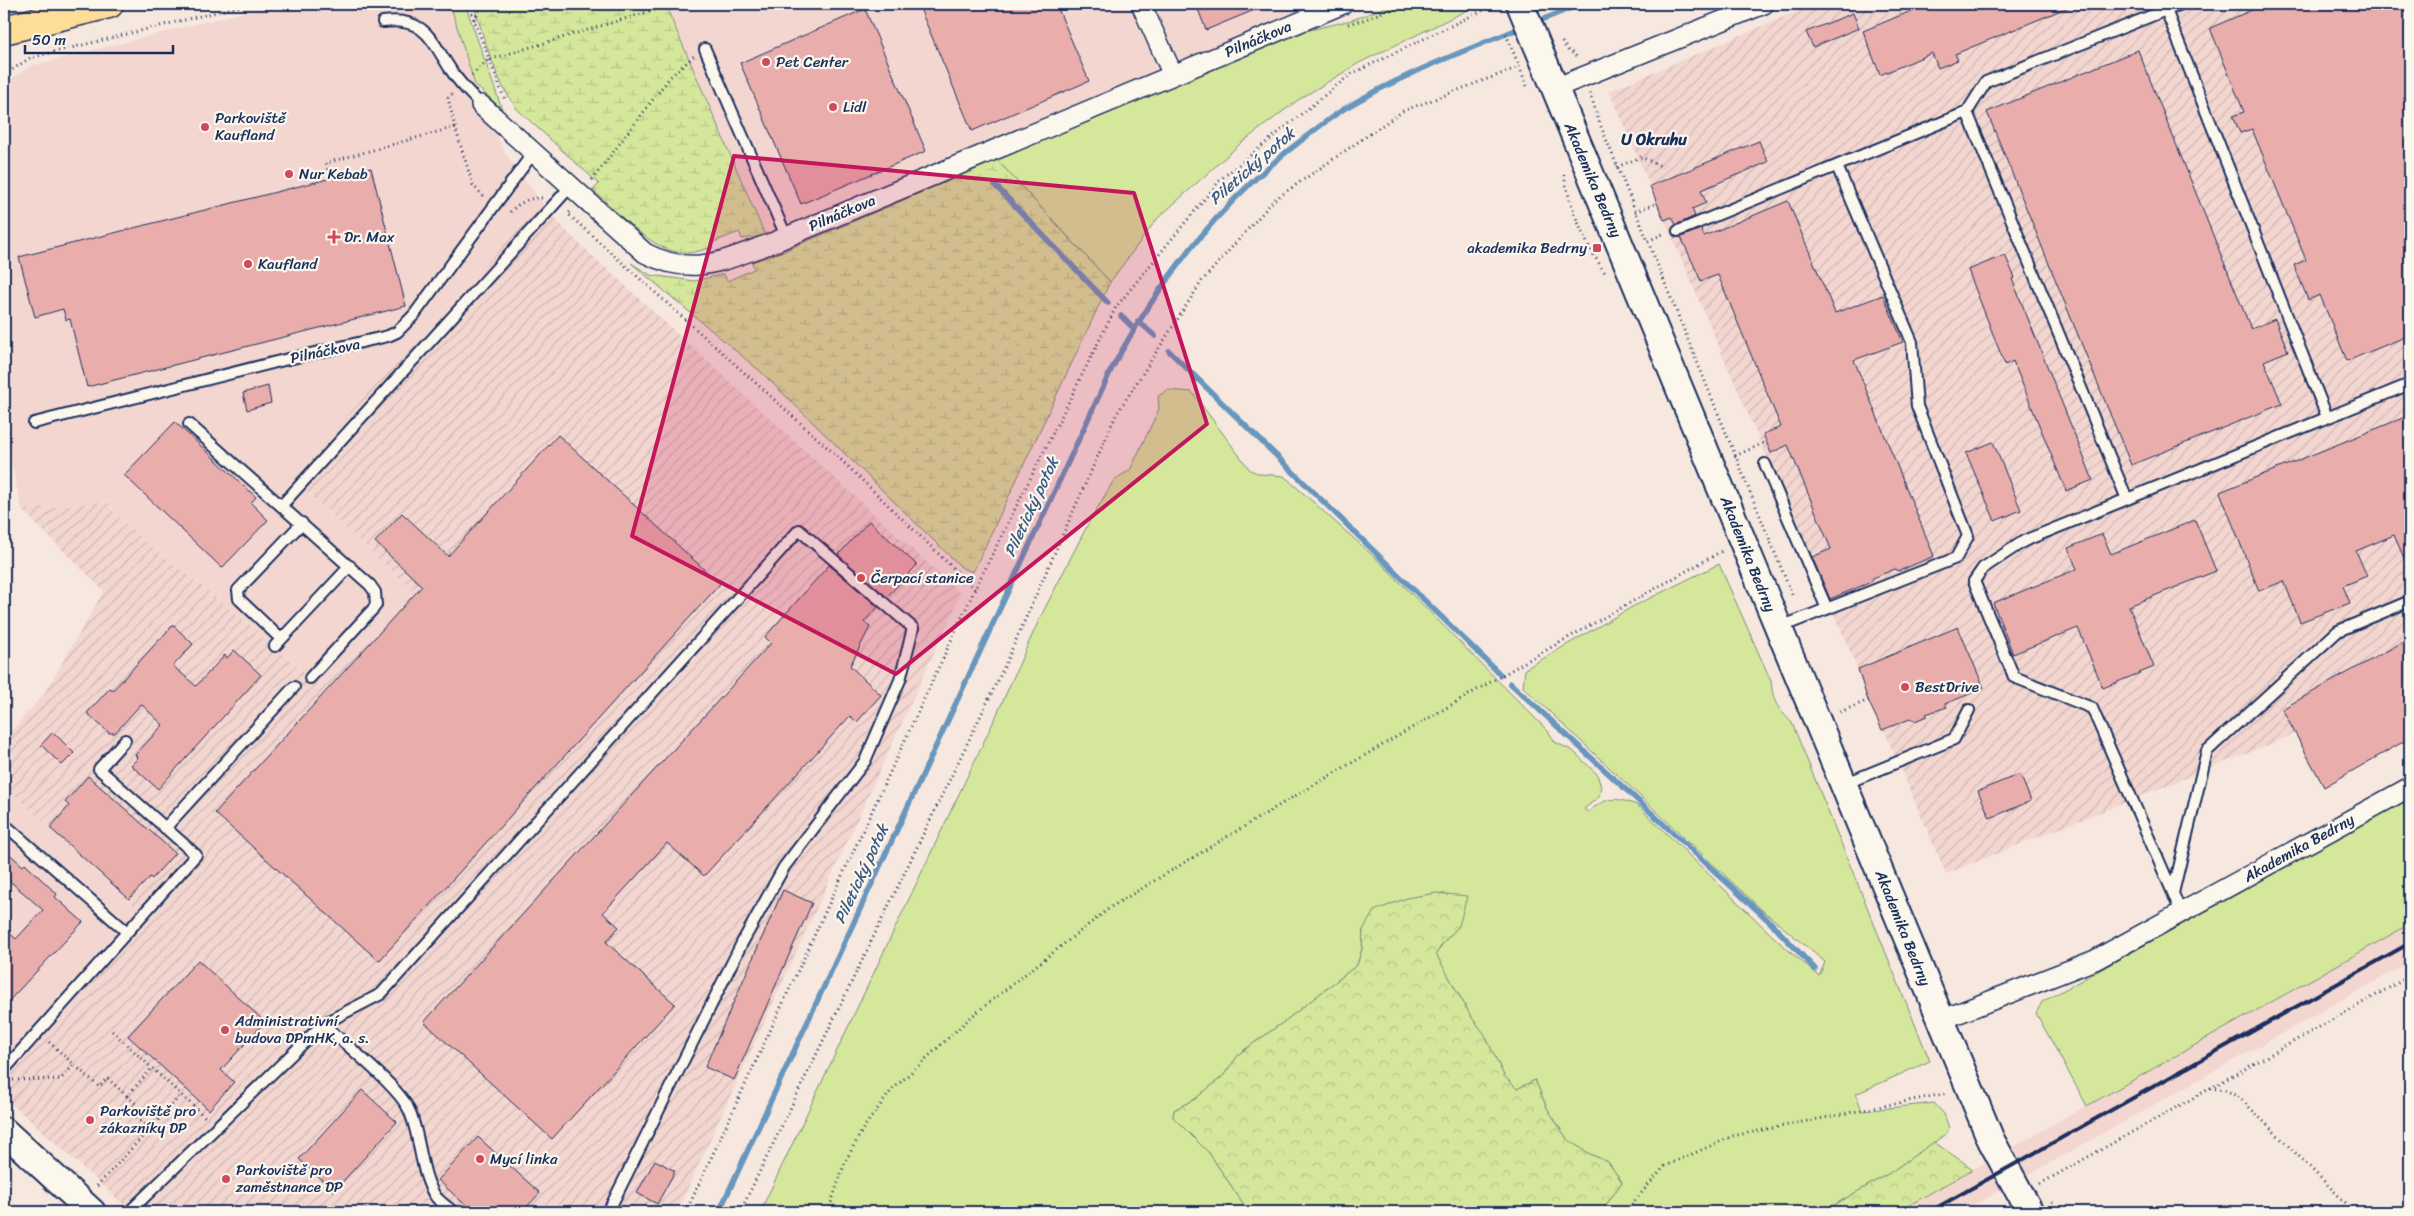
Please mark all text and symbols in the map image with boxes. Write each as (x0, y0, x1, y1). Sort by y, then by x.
street label: Pilnáčkova (1220, 13, 1296, 65)
scale bar (25, 22, 172, 54)
text: 50 m (32, 27, 67, 53)
place label: Pet Center (776, 49, 849, 75)
marker: Pet Center (760, 56, 772, 68)
place label: Lidl (843, 94, 867, 120)
marker: Lidl (827, 101, 839, 113)
place label: Parkoviště Kaufland (215, 105, 287, 148)
street label: Akademika Bedrny (1557, 117, 1629, 242)
water label: Piletický potok (1202, 118, 1304, 212)
marker: Parkoviště Kaufland (199, 121, 211, 133)
district label: U Okruhu (1621, 125, 1687, 154)
place label: Nur Kebab (299, 161, 368, 187)
marker: Nur Kebab (283, 168, 295, 180)
street label: Pilnáčkova (804, 187, 880, 239)
place label: Dr. Max (344, 224, 395, 250)
marker: Dr. Max (328, 231, 340, 243)
place label: akademika Bedrny (1467, 235, 1587, 261)
marker: akademika Bedrny (1591, 242, 1603, 254)
place label: Kaufland (258, 251, 318, 277)
marker: Kaufland (242, 258, 254, 270)
street label: Pilnáčkova (288, 331, 363, 371)
water label: Piletický potok (995, 450, 1068, 562)
street label: Akademika Bedrny (1713, 491, 1783, 616)
place label: Čerpací stanice (871, 565, 974, 591)
marker: Čerpací stanice (855, 572, 867, 584)
place label: BestDrive (1915, 674, 1979, 700)
marker: BestDrive (1899, 681, 1911, 693)
street label: Akademika Bedrny (2238, 807, 2359, 890)
water label: Piletický potok (825, 817, 898, 929)
street label: Akademika Bedrny (1868, 865, 1938, 990)
place label: Administrativní budova DPmHK, a. s. (234, 1008, 370, 1051)
marker: Administrativní budova DPmHK, a. s. (219, 1024, 231, 1036)
place label: Parkoviště pro zákazníky DP (99, 1098, 197, 1141)
marker: Parkoviště pro zákazníky DP (84, 1114, 96, 1126)
place label: Mycí linka (490, 1146, 558, 1172)
marker: Mycí linka (474, 1153, 486, 1165)
place label: Parkoviště pro zaměstnance DP (235, 1157, 343, 1200)
marker: Parkoviště pro zaměstnance DP (220, 1173, 232, 1185)

